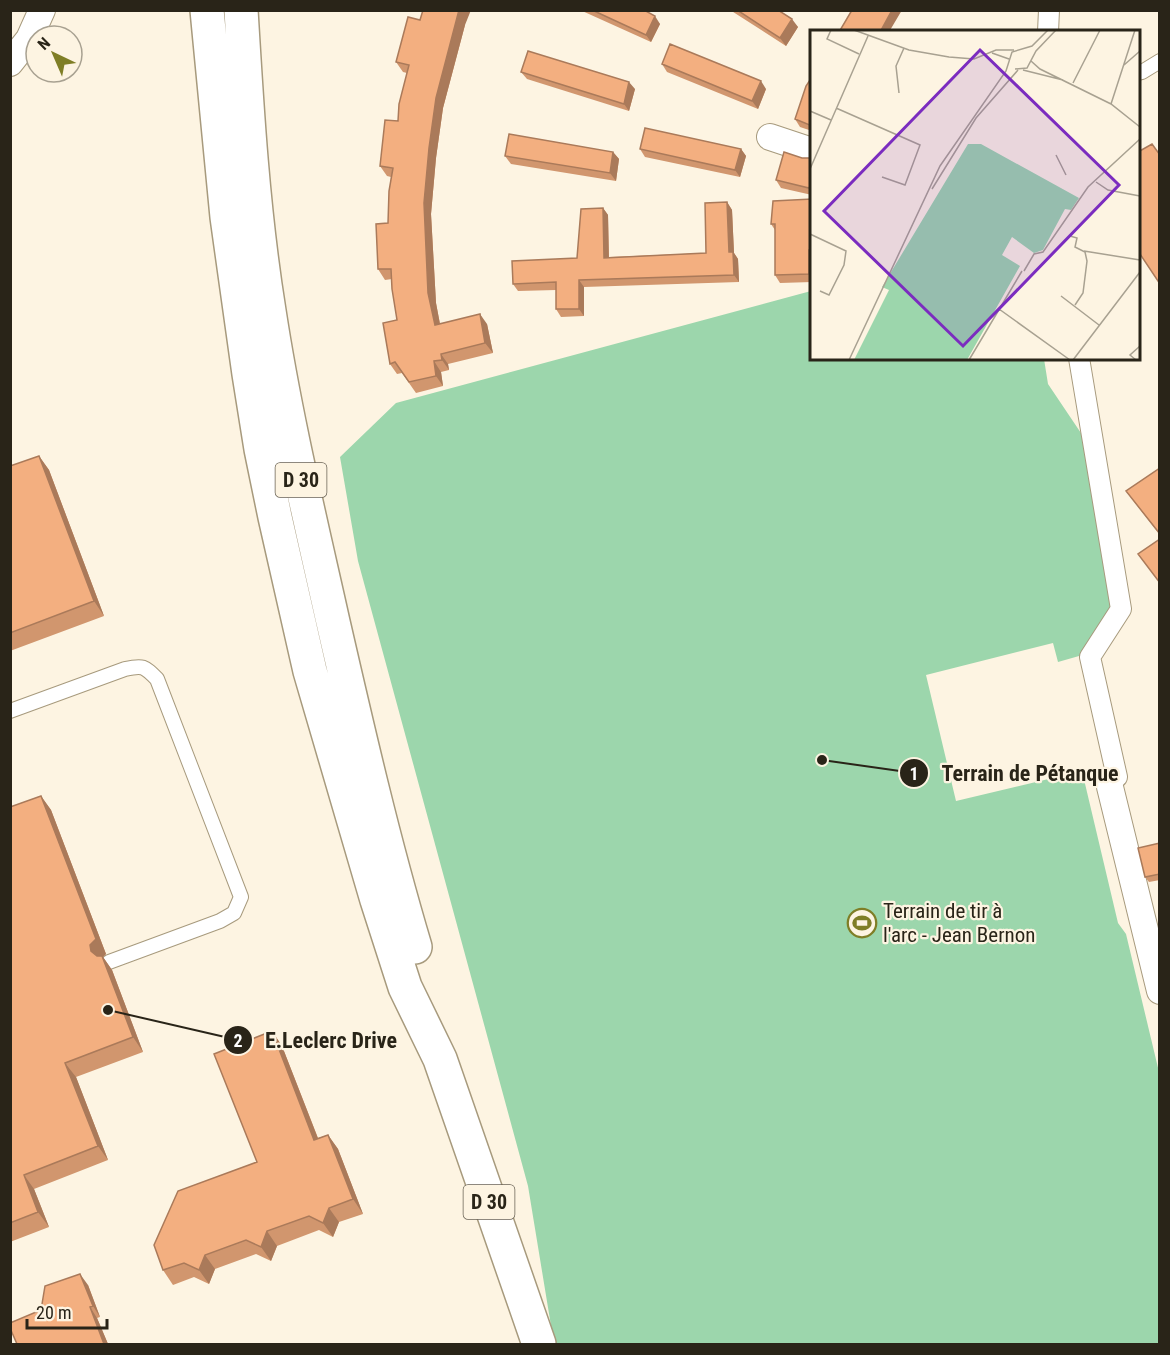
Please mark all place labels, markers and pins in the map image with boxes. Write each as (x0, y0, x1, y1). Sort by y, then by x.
callout: Terrain de Pétanque (899, 753, 1131, 793)
place label: Terrain de tir à l'arc - Jean Bernon (883, 899, 1035, 947)
sports icon: Terrain de tir à l'arc - Jean Bernon (846, 907, 878, 939)
callout: E.Leclerc Drive (223, 1020, 409, 1060)

